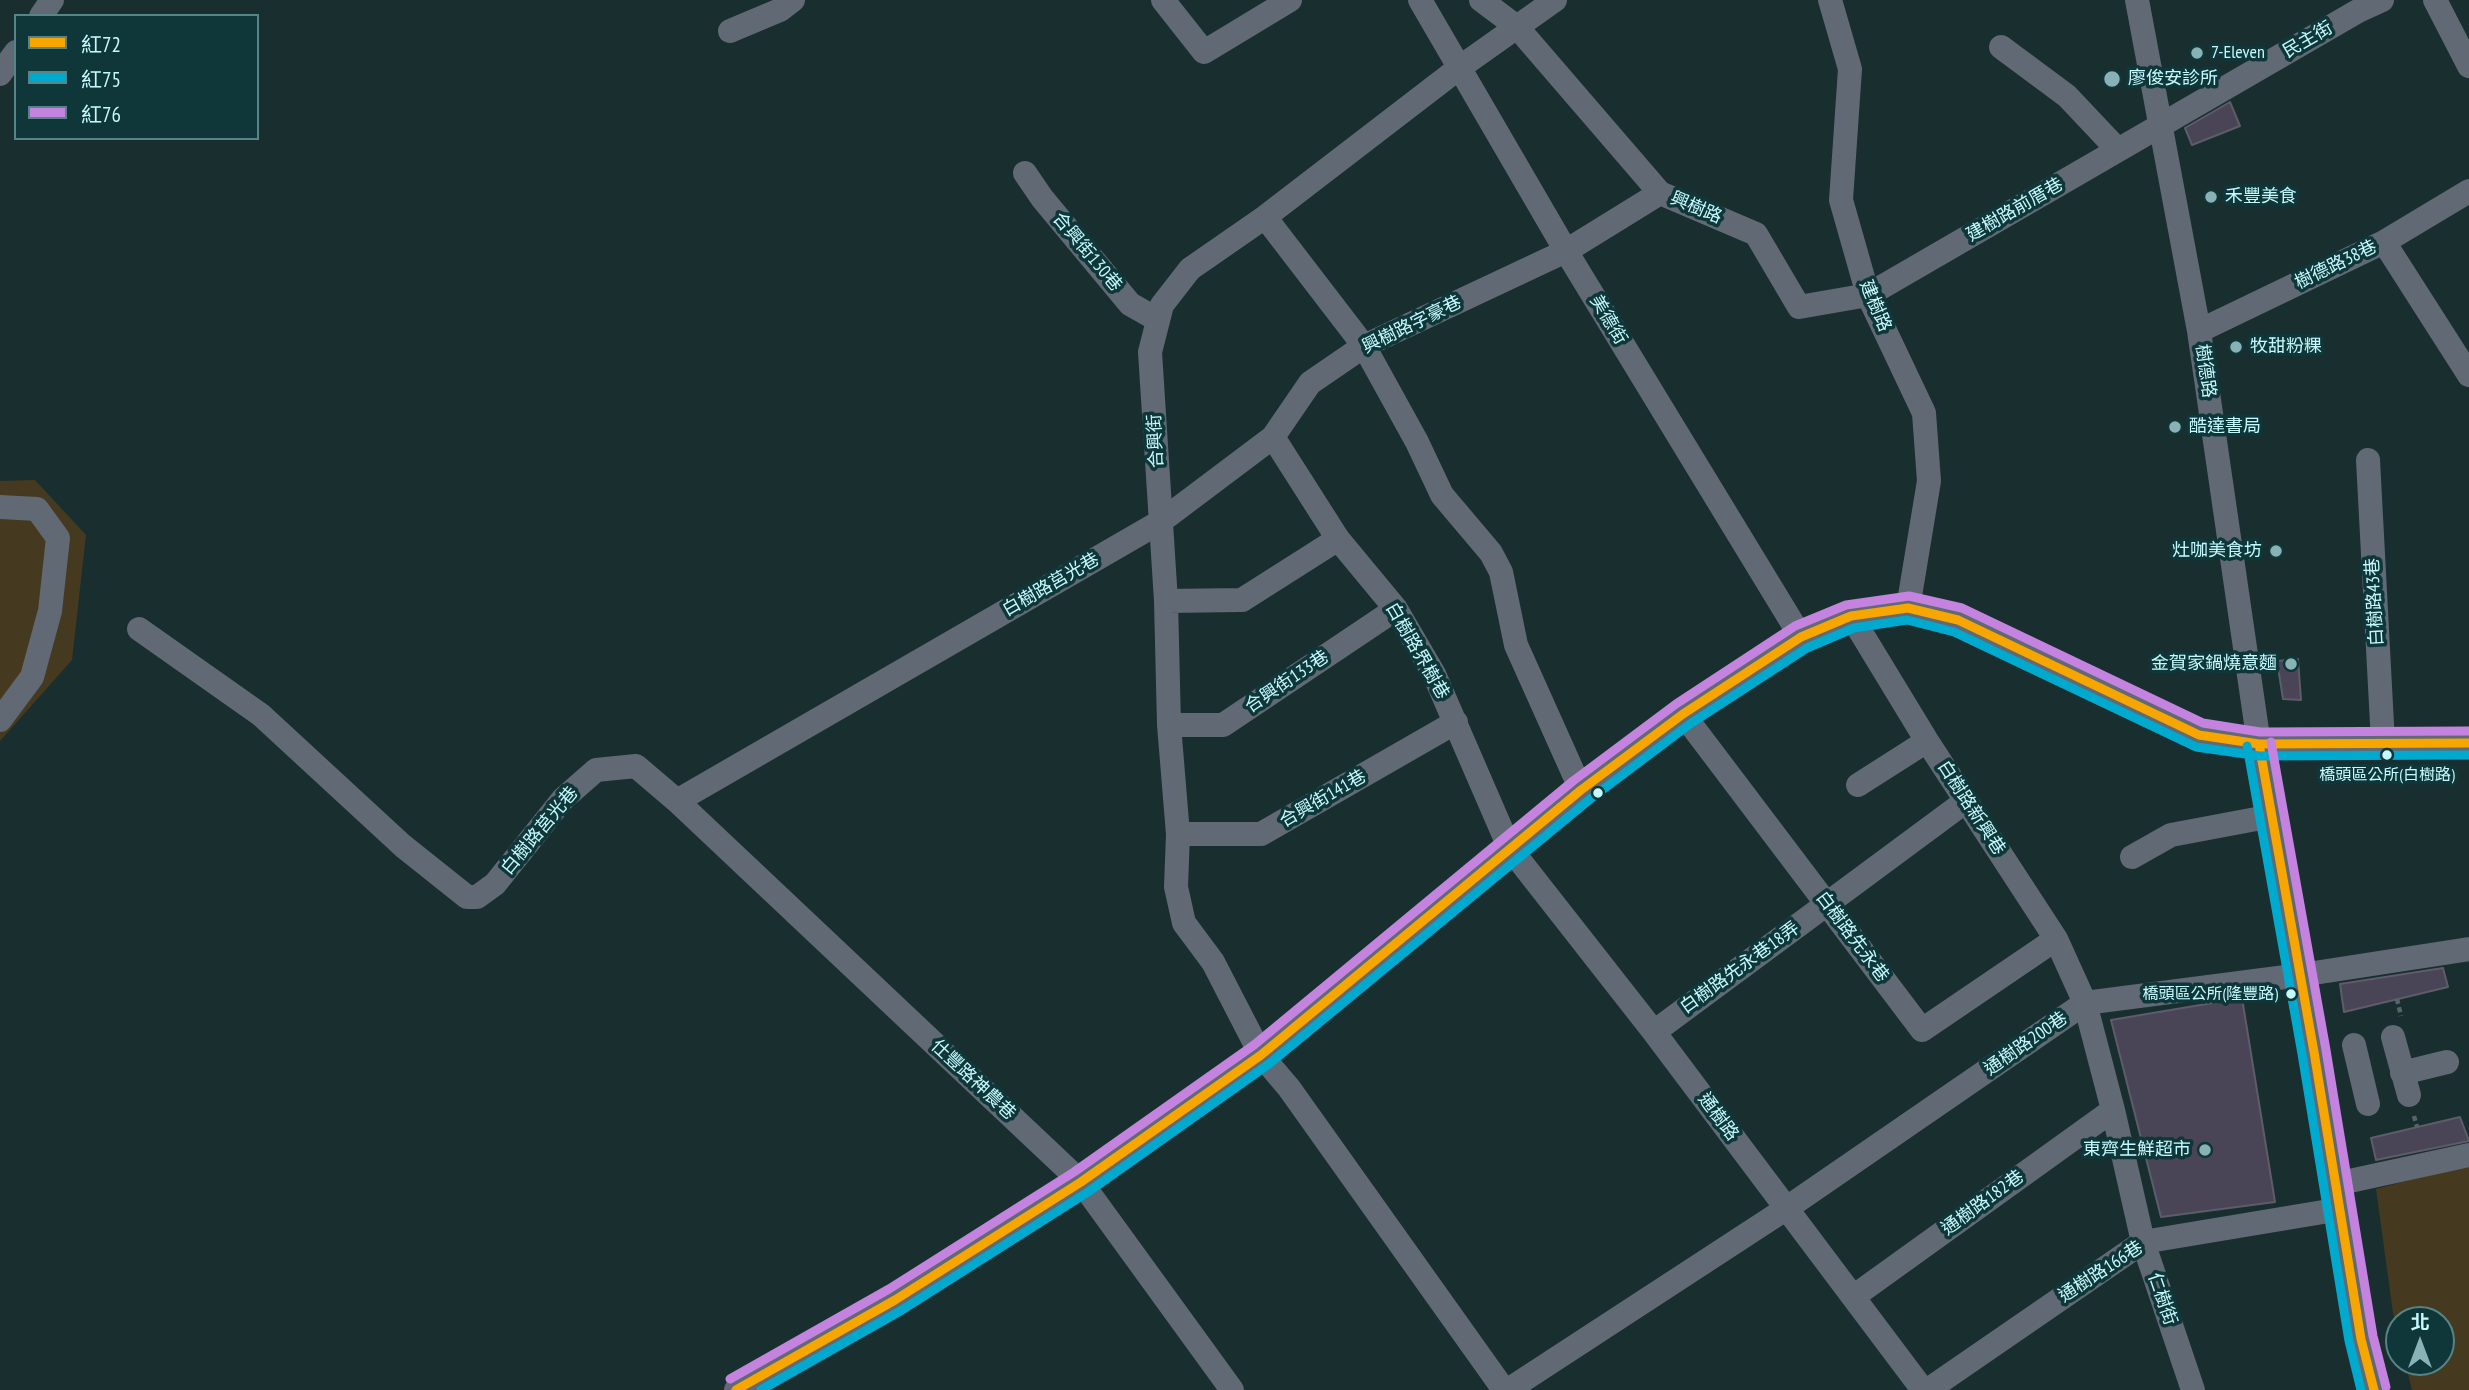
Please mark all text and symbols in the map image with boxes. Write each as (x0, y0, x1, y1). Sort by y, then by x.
legend (14, 14, 259, 140)
street label: 民主街 (2279, 17, 2337, 63)
text: 紅72 (81, 31, 121, 58)
place label: 7-Eleven (2211, 42, 2265, 64)
marker: 7-Eleven (2189, 45, 2205, 61)
text: 紅75 (81, 66, 121, 93)
place label: 廖俊安診所 (2128, 68, 2218, 90)
marker: 廖俊安診所 (2102, 69, 2122, 89)
text: 紅76 (81, 101, 121, 128)
street label: 建樹路前厝巷 (1963, 174, 2067, 246)
place label: 禾豐美食 (2225, 186, 2297, 208)
street label: 興樹路 (1667, 188, 1725, 228)
marker: 禾豐美食 (2203, 189, 2219, 205)
street label: 合興街130巷 (1048, 208, 1126, 296)
street label: 樹德路38巷 (2292, 236, 2380, 294)
street label: 建樹路 (1855, 277, 1895, 335)
street label: 美德街 (1585, 291, 1631, 349)
street label: 興樹路字豪巷 (1359, 292, 1465, 358)
place label: 牧甜粉粿 (2250, 336, 2322, 358)
marker: 牧甜粉粿 (2228, 339, 2244, 355)
street label: 樹德路 (2191, 343, 2219, 399)
street label: 合興街 (1144, 413, 1168, 469)
place label: 酷達書局 (2189, 416, 2261, 438)
marker: 酷達書局 (2167, 419, 2183, 435)
place label: 灶咖美食坊 (2172, 540, 2262, 562)
marker: 灶咖美食坊 (2268, 543, 2284, 559)
street label: 白樹路莒光巷 (999, 549, 1103, 621)
street label: 白樹路43巷 (2362, 557, 2388, 647)
street label: 白樹路界樹巷 (1381, 599, 1453, 703)
street label: 合興街133巷 (1241, 646, 1333, 718)
place label: 金賀家鍋燒意麵 (2151, 653, 2277, 675)
marker: 金賀家鍋燒意麵 (2283, 656, 2299, 672)
marker: 橋頭區公所(白樹路) (2380, 748, 2394, 762)
street label: 白樹路新興巷 (1933, 757, 2009, 859)
place label: 橋頭區公所(白樹路) (2319, 765, 2455, 785)
street label: 合興街141巷 (1276, 766, 1370, 832)
street label: 白樹路莒光巷 (497, 783, 583, 879)
unlabelled marker (1591, 786, 1605, 800)
street label: 白樹路先永巷 (1811, 887, 1893, 987)
street label: 白樹路先永巷18弄 (1676, 917, 1804, 1019)
place label: 橋頭區公所(隆豐路) (2143, 984, 2278, 1004)
marker: 橋頭區公所(隆豐路) (2284, 987, 2298, 1001)
street label: 通樹路200巷 (1980, 1008, 2072, 1080)
street label: 仕豐路神農巷 (926, 1035, 1020, 1125)
street label: 通樹路 (1693, 1089, 1743, 1145)
place label: 東齊生鮮超市 (2083, 1139, 2191, 1161)
marker: 東齊生鮮超市 (2197, 1142, 2213, 1158)
street label: 通樹路182巷 (1938, 1166, 2028, 1240)
street label: 通樹路166巷 (2055, 1237, 2147, 1307)
street label: 仁樹街 (2143, 1270, 2181, 1328)
north arrow (2385, 1306, 2455, 1376)
text: 北 (2410, 1310, 2430, 1334)

